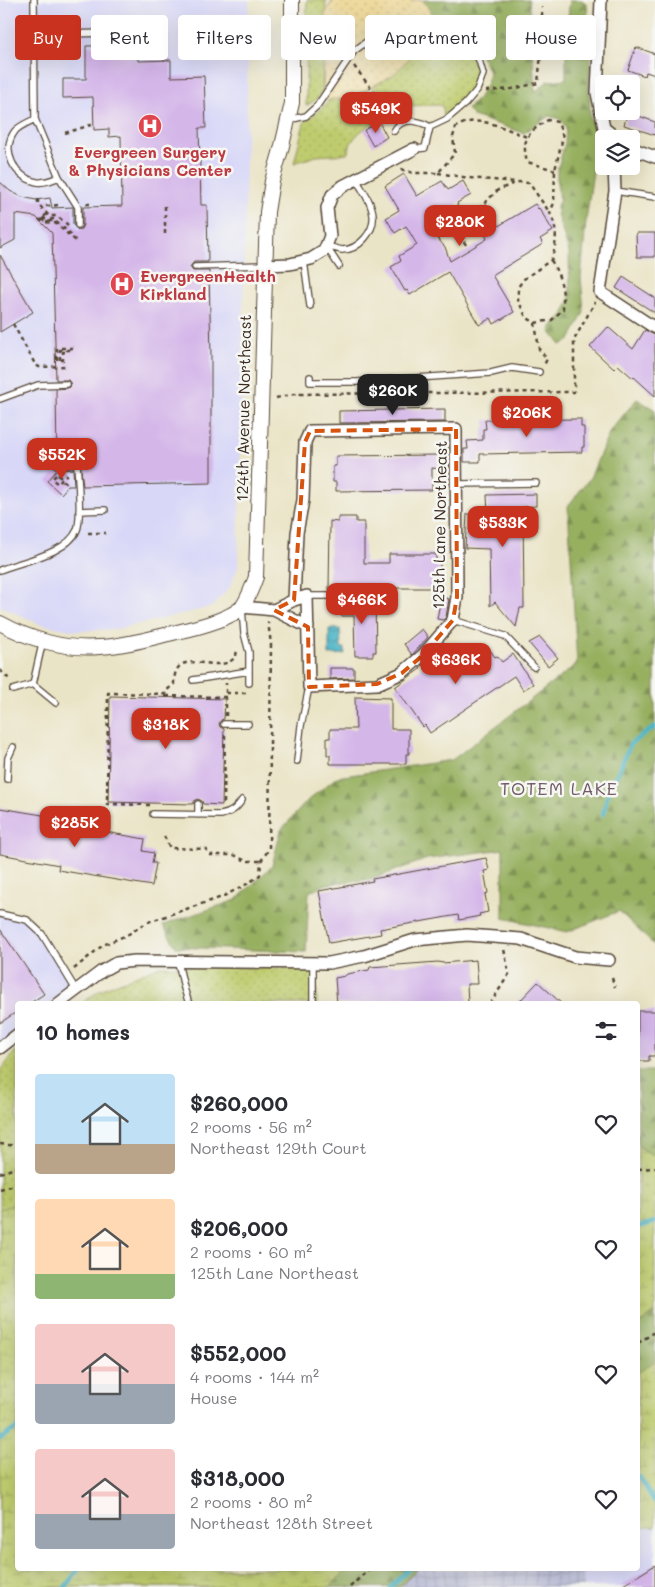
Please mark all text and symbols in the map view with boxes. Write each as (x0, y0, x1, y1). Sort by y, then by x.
chip: Buy (15, 15, 81, 60)
chip: Rent (91, 15, 168, 60)
chip: Filters (178, 15, 271, 60)
chip: New (281, 15, 355, 60)
chip: Apartment (365, 15, 496, 60)
chip: House (506, 15, 596, 60)
map controls (595, 75, 640, 175)
button: locate (595, 75, 640, 120)
pin: $549K (341, 92, 411, 134)
text: $549K (351, 97, 401, 118)
hospital icon: Evergreen Surgery & Physicians Center (137, 113, 163, 139)
button: layers (595, 130, 640, 175)
place label: Evergreen Surgery & Physicians Center (68, 141, 232, 180)
pin: $280K (425, 204, 495, 247)
text: $280K (435, 210, 485, 231)
place label: EvergreenHealth Kirkland (140, 265, 276, 304)
hospital icon: EvergreenHealth Kirkland (109, 271, 135, 297)
street label: 124th Avenue Northeast (231, 314, 255, 502)
pin: $260K (358, 374, 428, 416)
text: $260K (368, 379, 418, 400)
pin: $206K (492, 396, 562, 438)
text: $206K (502, 401, 552, 422)
pin: $552K (27, 438, 97, 480)
street label: 125th Lane Northeast (427, 440, 451, 610)
text: $552K (38, 443, 86, 464)
pin: $533K (468, 506, 538, 548)
text: $533K (479, 511, 527, 532)
pin: $466K (327, 582, 397, 625)
text: $466K (337, 588, 387, 609)
pin: $636K (421, 642, 491, 685)
text: $636K (431, 648, 481, 669)
pin: $318K (131, 708, 201, 750)
text: $318K (142, 713, 190, 734)
district label: TOTEM LAKE (500, 776, 618, 800)
pin: $285K (40, 806, 110, 848)
text: $285K (51, 811, 99, 832)
icon: filters (592, 1017, 620, 1045)
text: 10 homes (35, 1018, 130, 1045)
text: $260,000 (190, 1089, 288, 1116)
icon: home (75, 1094, 135, 1154)
icon: heart (592, 1110, 620, 1138)
text: 2 rooms · 56 m² (190, 1116, 312, 1137)
text: Northeast 129th Court (190, 1137, 367, 1158)
text: $206,000 (190, 1214, 288, 1241)
icon: home (75, 1219, 135, 1279)
icon: heart (592, 1235, 620, 1263)
text: 2 rooms · 60 m² (190, 1241, 312, 1262)
text: 125th Lane Northeast (190, 1262, 359, 1283)
text: $552,000 (190, 1339, 286, 1366)
icon: home (75, 1344, 135, 1404)
icon: heart (592, 1360, 620, 1388)
text: 4 rooms · 144 m² (190, 1366, 319, 1387)
text: House (190, 1387, 237, 1408)
text: $318,000 (190, 1464, 285, 1491)
icon: home (75, 1469, 135, 1529)
icon: heart (592, 1485, 620, 1513)
text: 2 rooms · 80 m² (190, 1491, 312, 1512)
text: Northeast 128th Street (190, 1512, 373, 1533)

